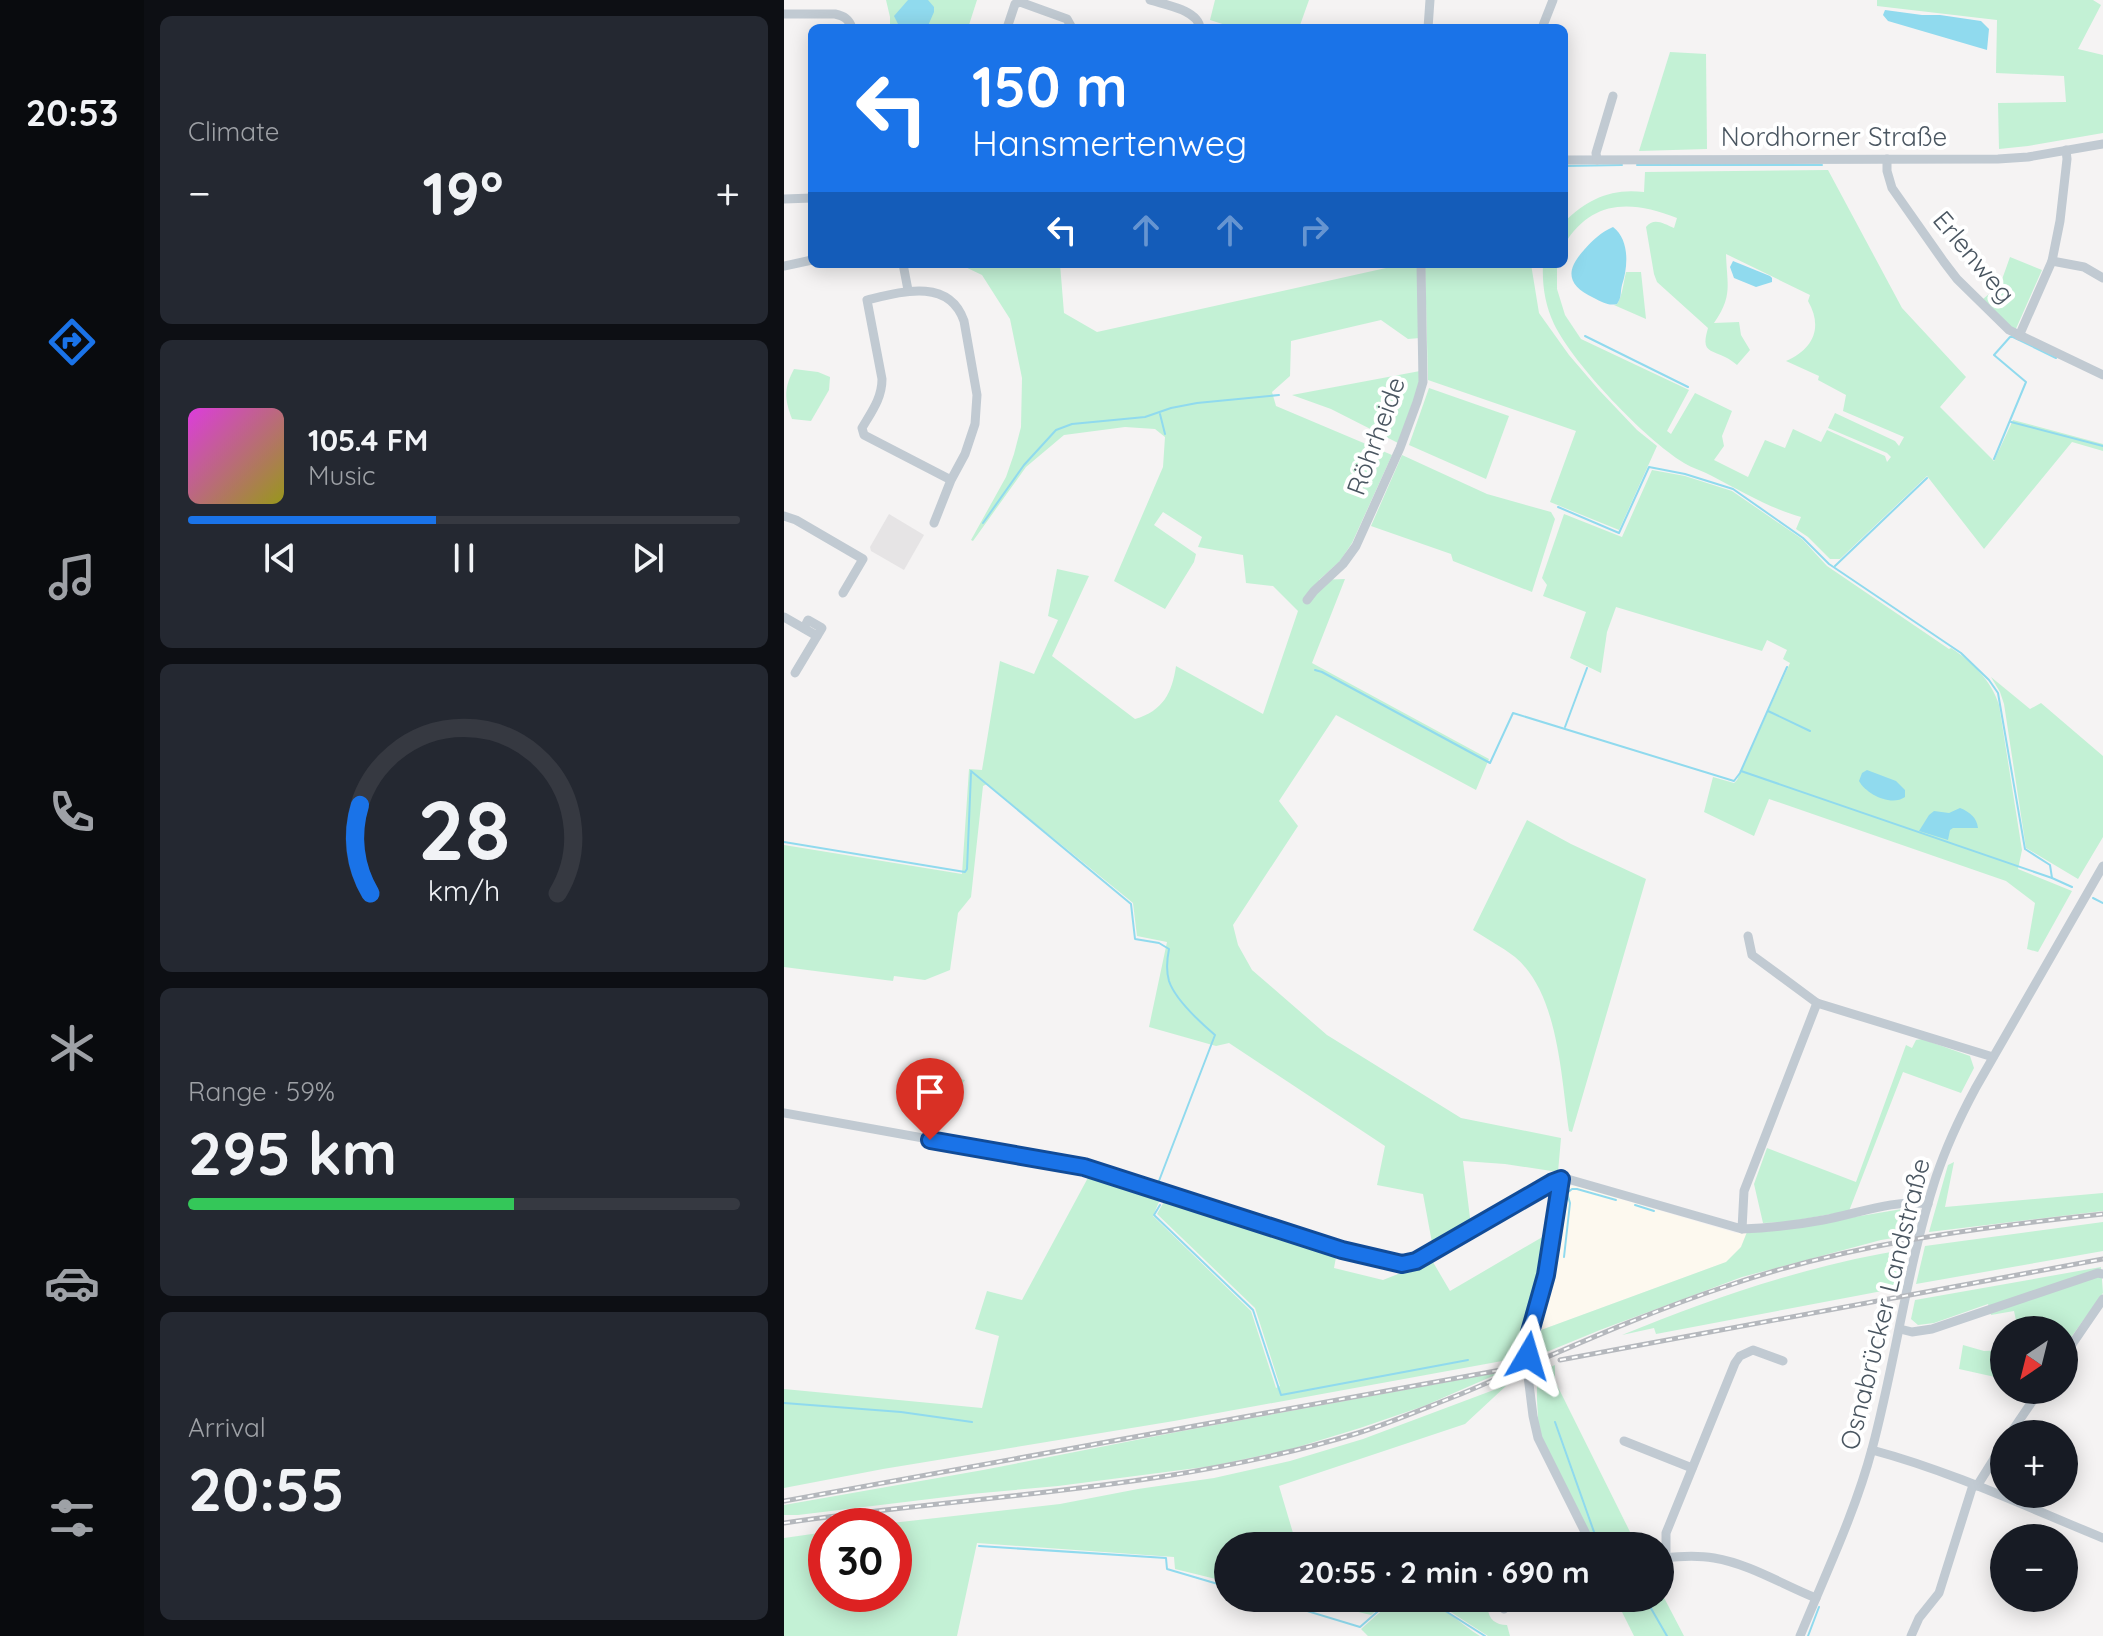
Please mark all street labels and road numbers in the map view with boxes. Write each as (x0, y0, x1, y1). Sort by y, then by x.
street label: Nordhorner Straße (1721, 120, 1947, 153)
street label: Erlenweg (1926, 204, 2023, 310)
street label: Röhrheide (1339, 372, 1412, 499)
street label: Osnabrücker Landstraße (1832, 1155, 1937, 1453)

